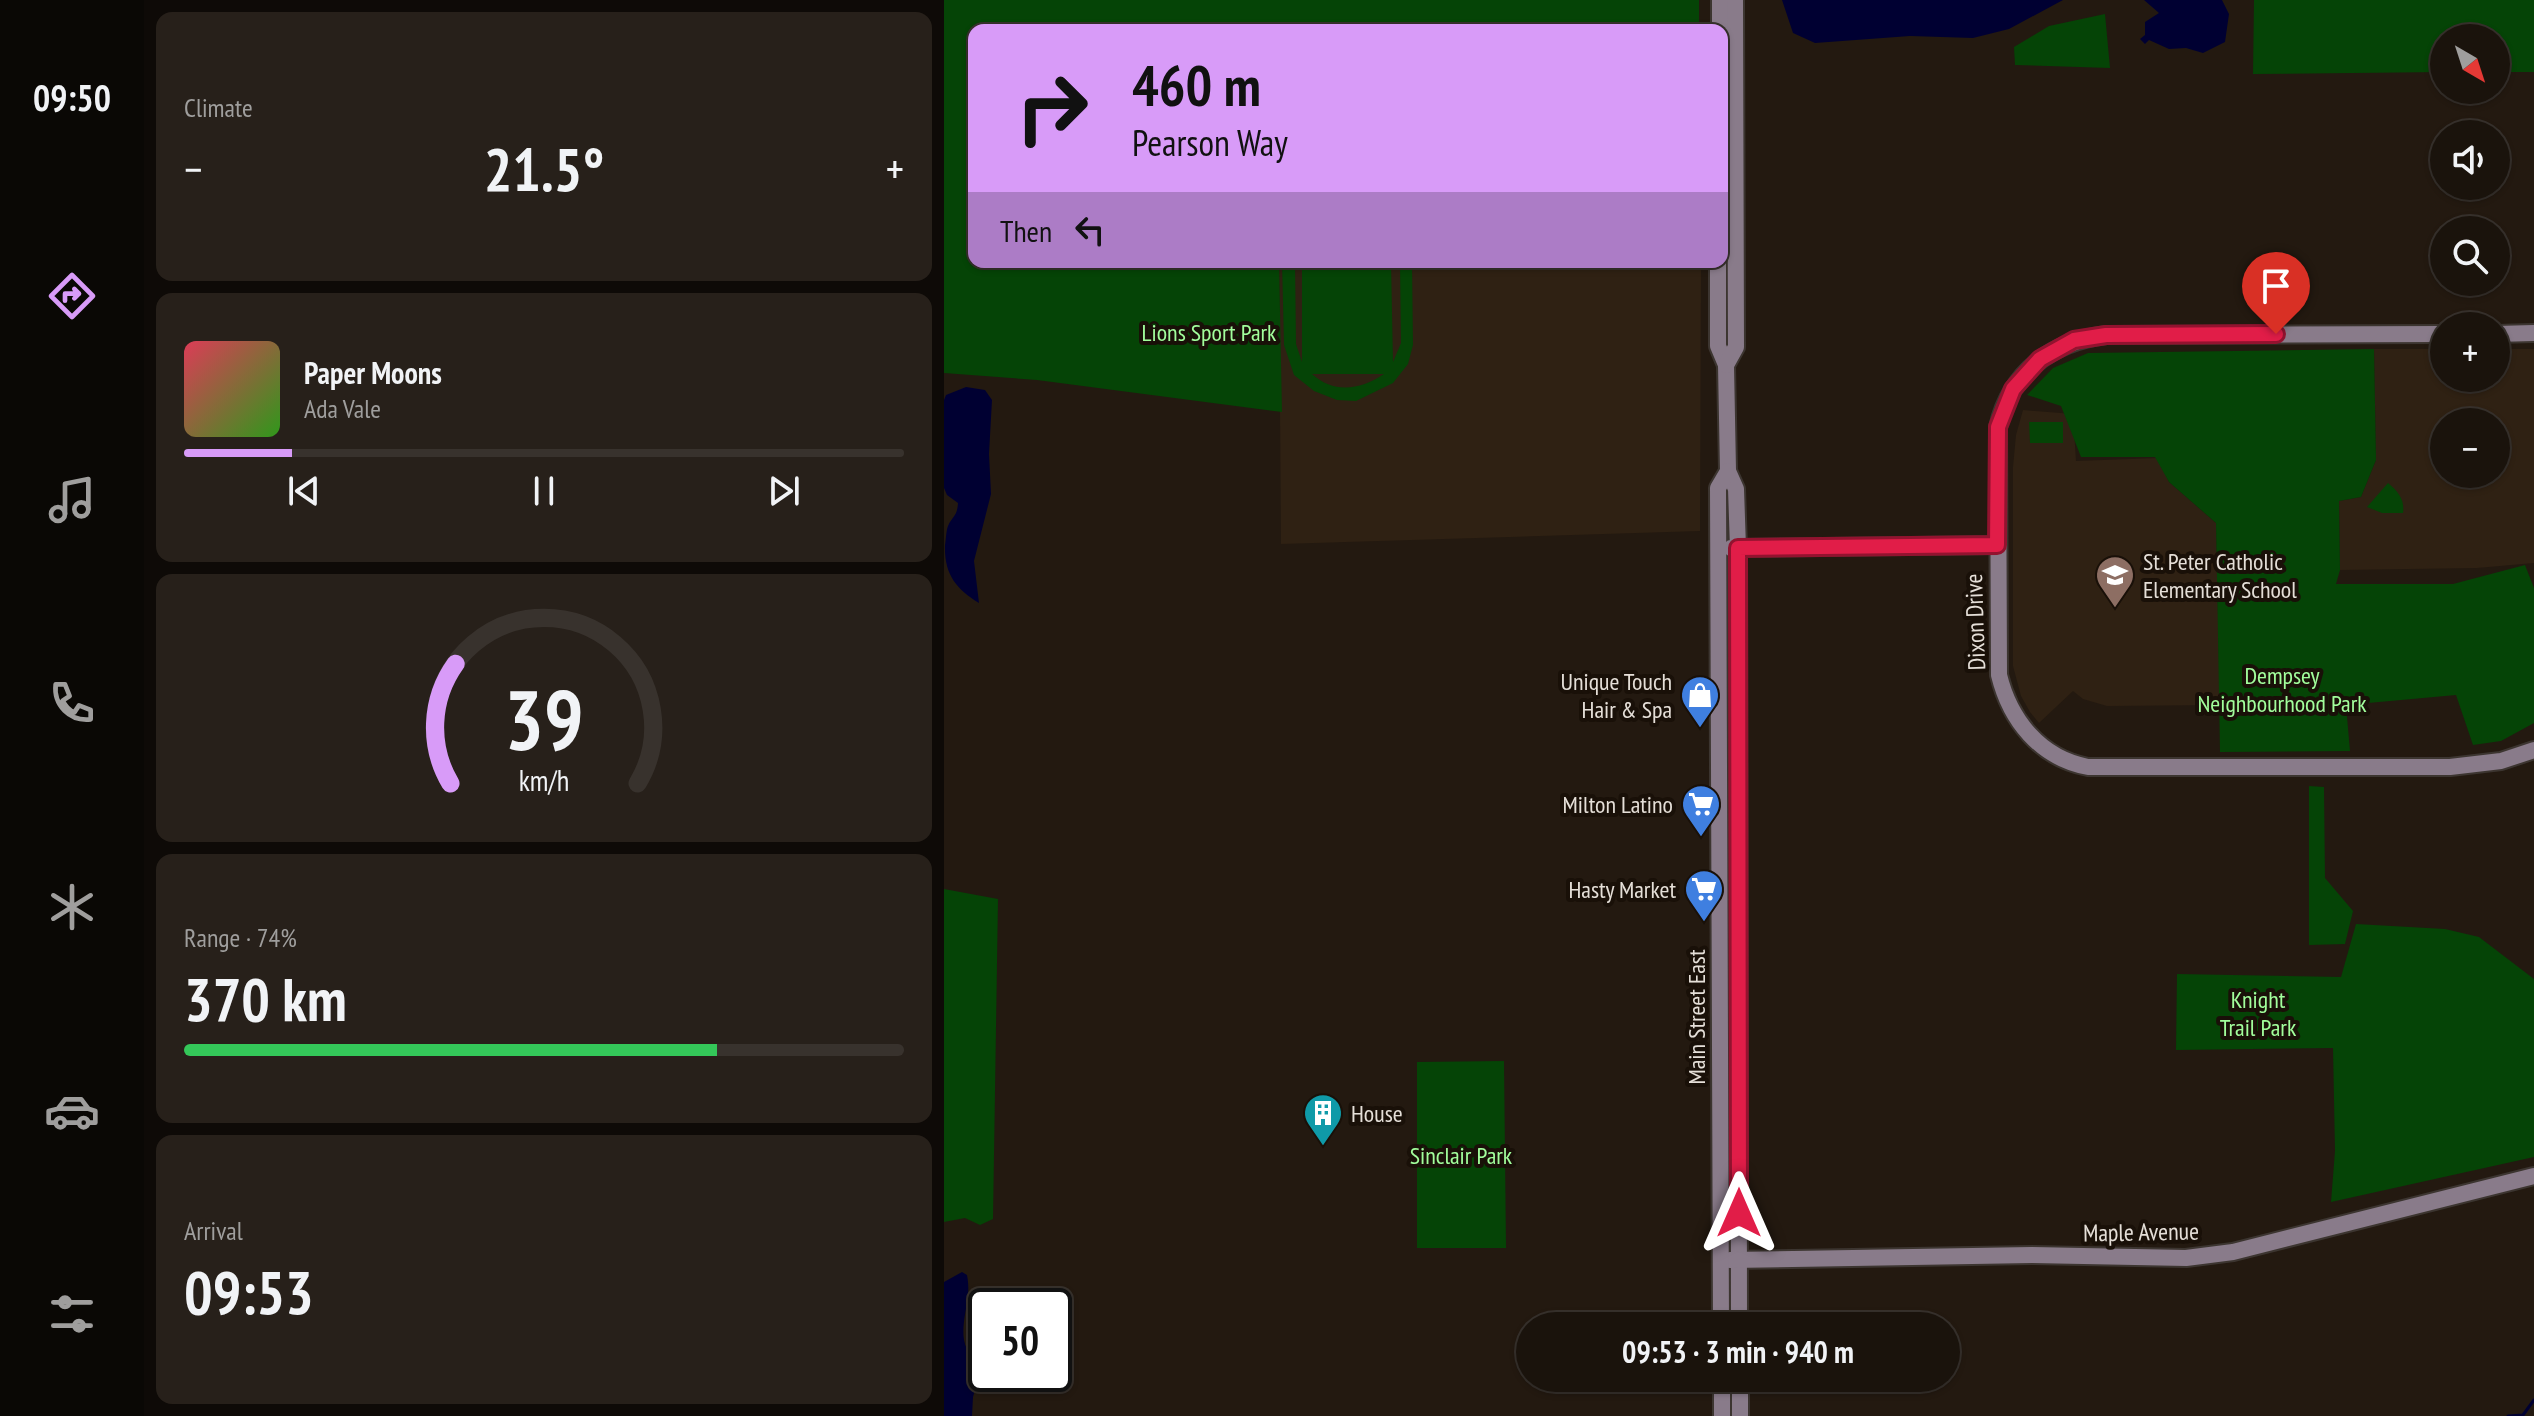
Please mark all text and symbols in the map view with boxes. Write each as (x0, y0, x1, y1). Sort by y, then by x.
north arrow (2430, 24, 2510, 104)
map controls (2430, 24, 2510, 488)
text: 460 m (1132, 49, 1261, 121)
icon: right (1000, 56, 1104, 160)
text: 09:50 (33, 74, 111, 121)
text: Climate (184, 91, 253, 124)
text: Pearson Way (1132, 119, 1288, 166)
button: sound (2430, 120, 2510, 200)
text: 21.5° (484, 130, 604, 208)
text: − (184, 140, 202, 197)
text: + (886, 140, 904, 197)
icon: left (1068, 208, 1112, 252)
text: Then (1000, 211, 1052, 250)
button: search (2430, 216, 2510, 296)
pin (2242, 252, 2310, 334)
icon: arrive (2254, 264, 2298, 308)
icon: directions (44, 268, 100, 324)
button: + (2430, 312, 2510, 392)
park label: Lions Sport Park (1142, 317, 1277, 348)
text: Paper Moons (304, 353, 442, 392)
text: Ada Vale (304, 392, 381, 425)
button: − (2430, 408, 2510, 488)
icon: previous (282, 469, 326, 513)
icon: pause (522, 469, 566, 513)
icon: next (762, 469, 806, 513)
icon: music (44, 472, 100, 528)
place label: St. Peter Catholic Elementary School (2143, 546, 2297, 605)
school or university icon: St. Peter Catholic Elementary School (2094, 554, 2136, 609)
street label: Dixon Drive (1958, 573, 1992, 671)
park label: Dempsey Neighbourhood Park (2197, 660, 2367, 719)
text: 39 (504, 665, 584, 773)
place label: Unique Touch Hair & Spa (1560, 666, 1672, 725)
shop icon: Unique Touch Hair & Spa (1679, 674, 1721, 729)
icon: phone (44, 675, 100, 731)
text: km/h (519, 762, 569, 799)
supermarket icon: Milton Latino (1680, 783, 1722, 838)
place label: Milton Latino (1563, 789, 1673, 820)
supermarket icon: Hasty Market (1683, 868, 1725, 923)
place label: Hasty Market (1569, 874, 1676, 905)
icon: climate (44, 879, 100, 935)
text: Range · 74% (184, 921, 297, 954)
street label: Main Street East (1681, 949, 1712, 1085)
text: 370 km (184, 960, 347, 1038)
park label: Knight Trail Park (2220, 984, 2297, 1043)
icon: car (44, 1083, 100, 1139)
building icon: House (1302, 1092, 1344, 1147)
place label: House (1351, 1098, 1403, 1129)
park label: Sinclair Park (1410, 1140, 1513, 1171)
position arrow (1697, 1171, 1781, 1255)
text: Arrival (184, 1214, 243, 1247)
street label: Maple Avenue (2083, 1215, 2199, 1249)
text: 09:53 (184, 1253, 314, 1331)
icon: filters (44, 1286, 100, 1342)
speed limit sign: 50 (968, 1288, 1072, 1392)
text: 09:53 · 3 min · 940 m (1622, 1332, 1854, 1371)

